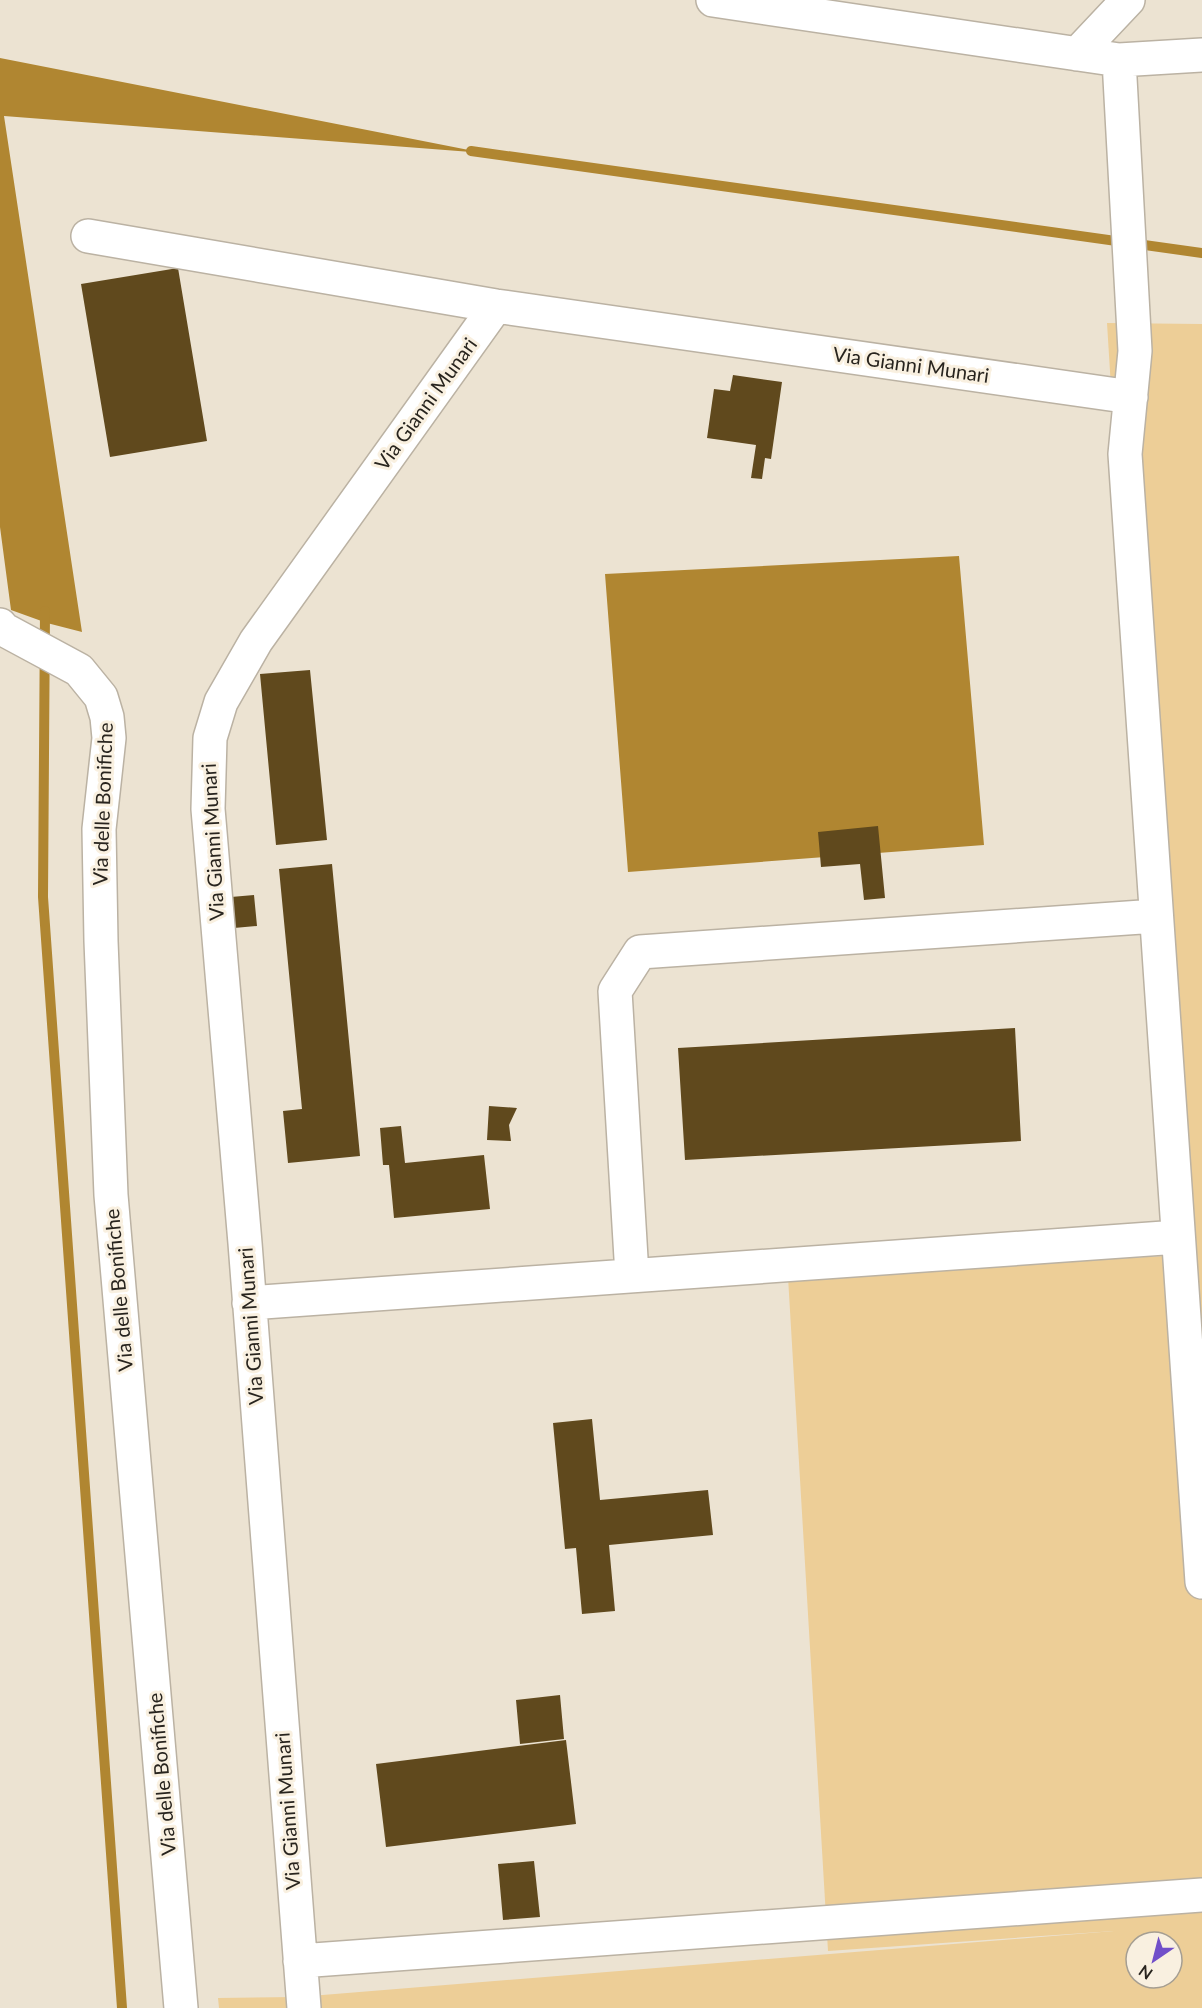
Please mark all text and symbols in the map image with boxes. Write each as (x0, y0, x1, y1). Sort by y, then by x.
street label: Via Gianni Munari (369, 333, 481, 474)
street label: Via Gianni Munari (831, 341, 991, 387)
street label: Via delle Bonifiche (87, 722, 117, 886)
street label: Via Gianni Munari (196, 763, 228, 921)
street label: Via delle Bonifiche (99, 1208, 137, 1372)
street label: Via Gianni Munari (233, 1247, 267, 1406)
street label: Via delle Bonifiche (142, 1692, 180, 1856)
street label: Via Gianni Munari (270, 1732, 304, 1891)
north arrow (1124, 1930, 1184, 1990)
text: N (1135, 1961, 1156, 1984)

